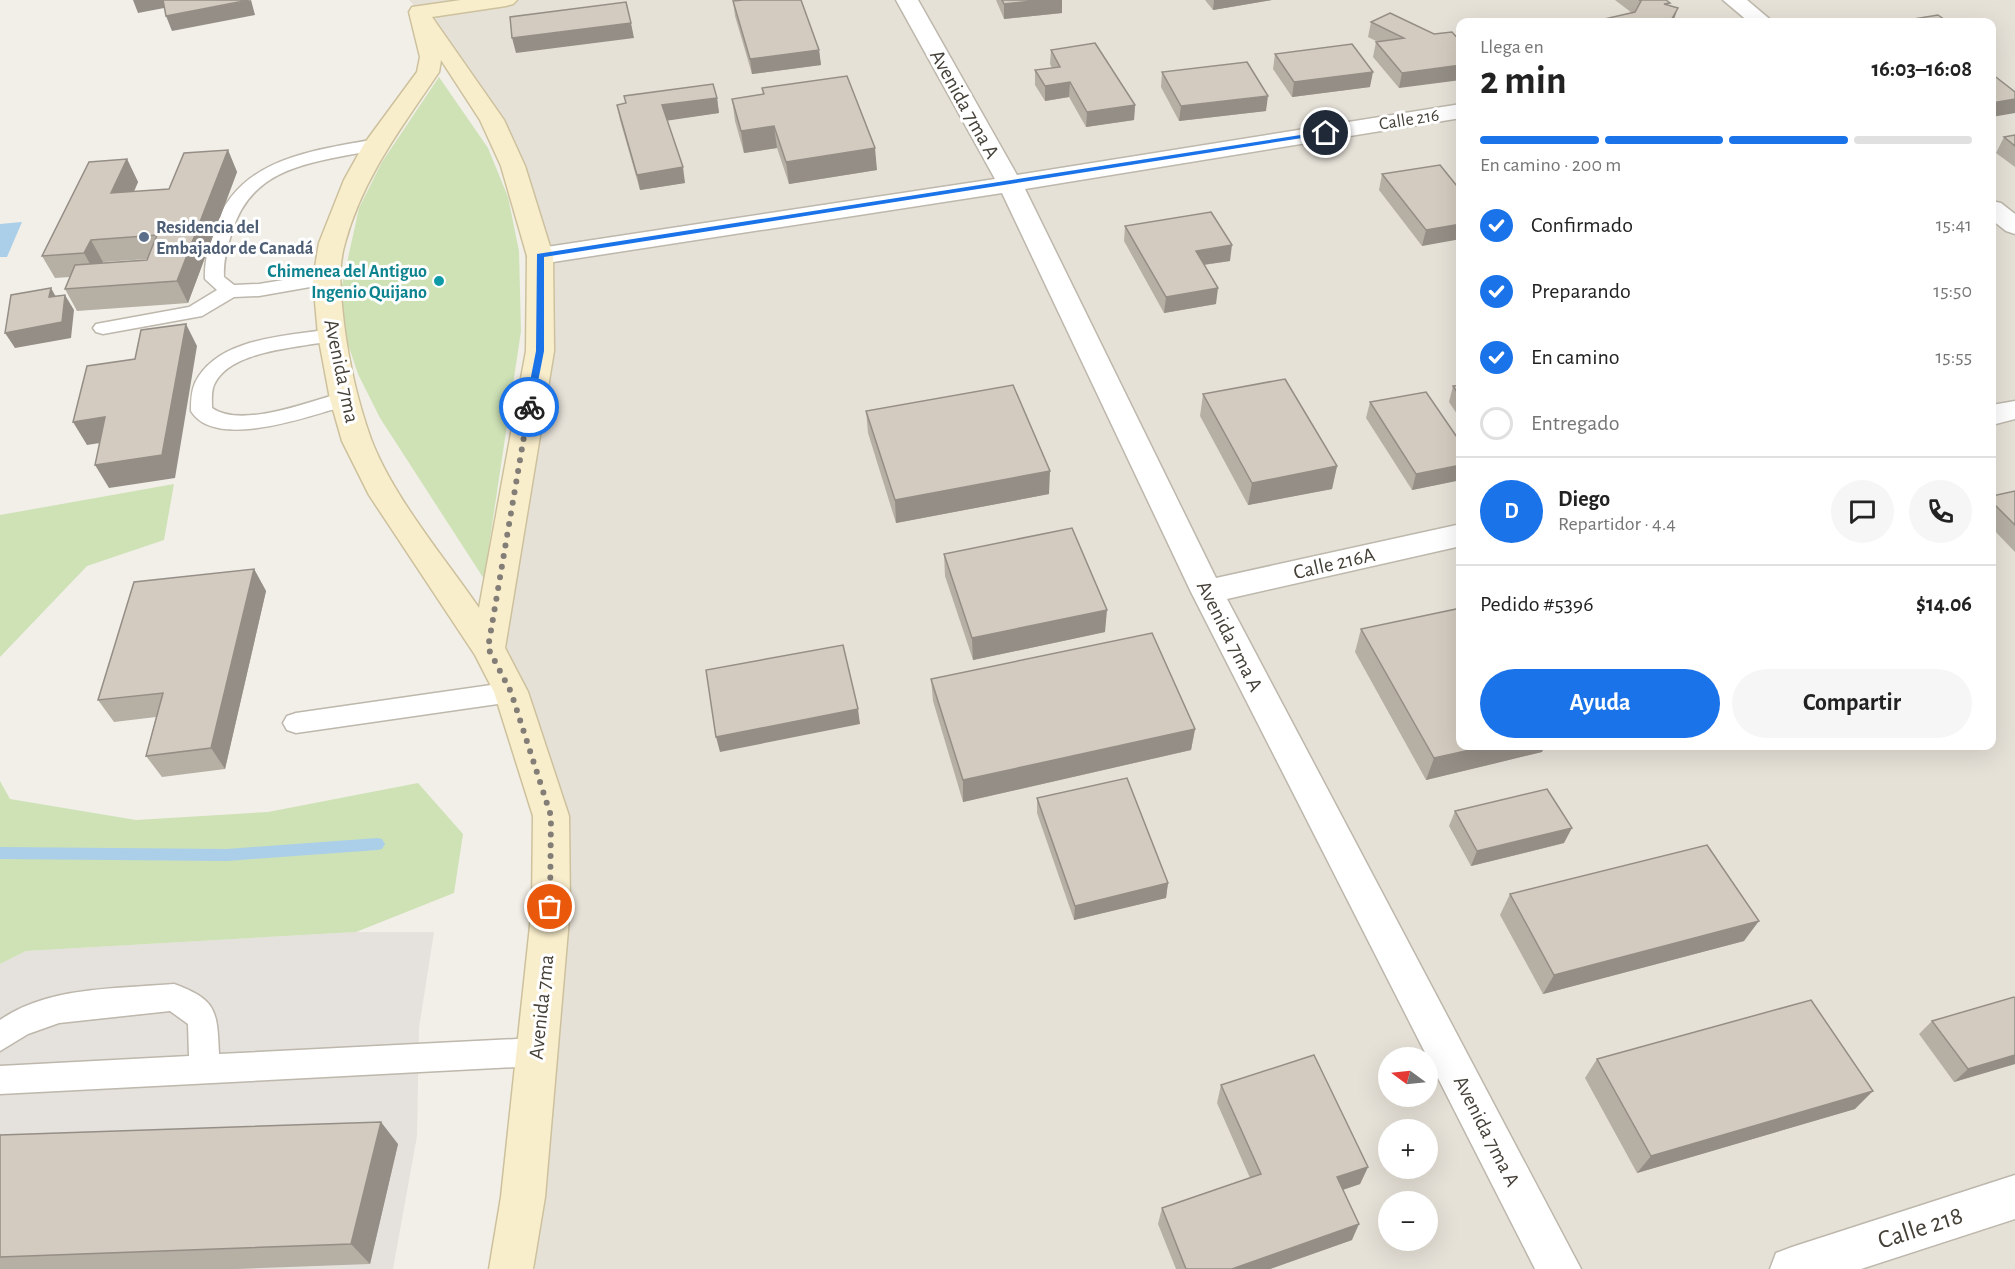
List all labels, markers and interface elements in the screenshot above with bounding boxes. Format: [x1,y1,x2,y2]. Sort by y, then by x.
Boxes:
text: Llega en [1480,37,1544,57]
street label: Avenida 7ma A [926,46,1003,162]
text: 16:03–16:08 [1871,58,1972,80]
text: 2 min [1480,62,1567,101]
street label: Calle 216 [1378,106,1441,134]
pin [1300,107,1351,158]
icon: home [1309,116,1342,149]
text: En camino · 200 m [1480,155,1621,175]
icon: check [1480,209,1513,242]
text: Confirmado [1531,214,1633,236]
text: 15:41 [1936,215,1972,235]
place label: Residencia del Embajador de Canadá [156,219,314,258]
marker: Residencia del Embajador de Canadá [137,230,151,244]
place label: Chimenea del Antiguo Ingenio Quijano [267,263,427,302]
marker: Chimenea del Antiguo Ingenio Quijano [432,274,446,288]
icon: check [1480,275,1513,308]
text: Preparando [1531,280,1631,302]
text: 15:50 [1933,281,1972,301]
street label: Avenida 7ma [320,317,363,425]
icon: check [1480,341,1513,374]
text: En camino [1531,346,1620,368]
text: 15:55 [1935,347,1972,367]
courier [499,377,559,437]
icon: bike [513,391,546,424]
text: Entregado [1531,412,1620,434]
button: chat [1831,480,1894,543]
button: phone [1909,480,1972,543]
text: Diego [1558,488,1610,510]
text: D [1504,500,1519,522]
text: Repartidor · 4.4 [1558,514,1676,534]
street label: Calle 216A [1291,544,1377,583]
street label: Avenida 7ma A [1193,578,1266,695]
text: Pedido #5396 [1480,593,1594,615]
text: $14.06 [1916,593,1972,615]
button: Ayuda [1480,669,1720,738]
button: Compartir [1732,669,1972,738]
pin [524,881,575,932]
icon: bag [533,890,566,923]
street label: Avenida 7ma [526,953,557,1060]
north arrow [1378,1047,1438,1107]
map controls [1378,1047,1438,1251]
street label: Avenida 7ma A [1450,1073,1523,1190]
button: + [1378,1119,1438,1179]
button: − [1378,1191,1438,1251]
street label: Calle 218 [1875,1202,1966,1254]

